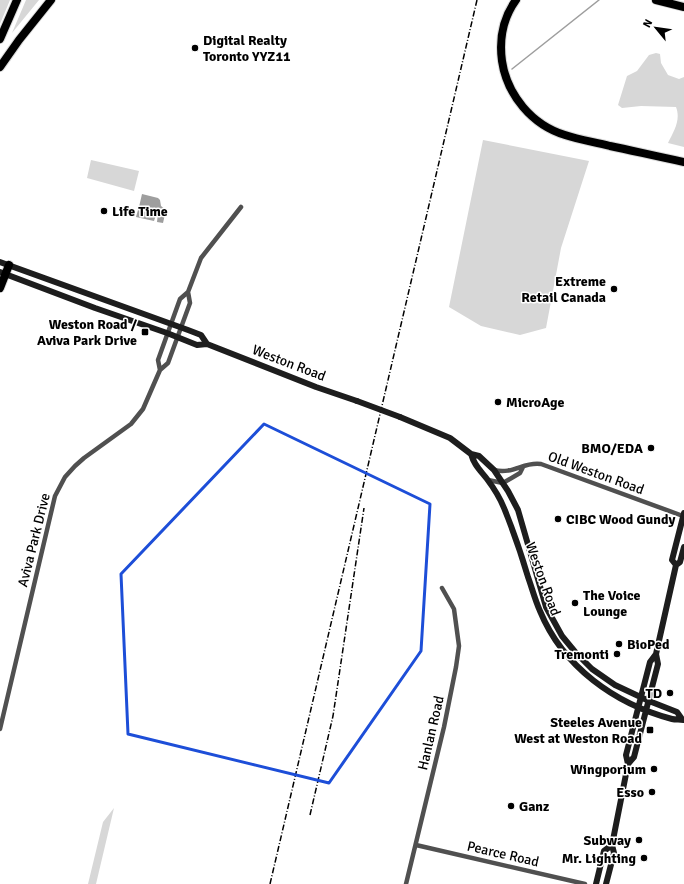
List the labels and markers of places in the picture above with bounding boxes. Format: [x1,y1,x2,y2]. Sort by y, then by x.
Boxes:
place label: Digital Realty Toronto YYZ11 [203,32,291,65]
marker: Digital Realty Toronto YYZ11 [190,43,200,53]
place label: Life Time [112,203,168,220]
marker: Life Time [99,206,109,216]
place label: Extreme Retail Canada [521,273,606,306]
marker: Extreme Retail Canada [609,284,619,294]
place label: Weston Road / Aviva Park Drive [37,316,138,349]
marker: Weston Road / Aviva Park Drive [140,327,150,337]
place label: MicroAge [506,394,564,411]
marker: MicroAge [493,397,503,407]
place label: BMO/EDA [581,440,643,457]
marker: BMO/EDA [646,443,656,453]
place label: CIBC Wood Gundy [566,511,675,528]
marker: CIBC Wood Gundy [553,514,563,524]
place label: The Voice Lounge [583,587,641,620]
marker: The Voice Lounge [570,598,580,608]
place label: BioPed [627,636,670,653]
marker: BioPed [614,639,624,649]
place label: Tremonti [554,646,609,663]
marker: Tremonti [612,649,622,659]
place label: TD [646,685,662,702]
marker: TD [665,688,675,698]
place label: Steeles Avenue West at Weston Road [514,714,642,747]
marker: Steeles Avenue West at Weston Road [645,725,655,735]
place label: Wingporium [570,761,646,778]
marker: Wingporium [649,764,659,774]
place label: Esso [616,784,644,801]
marker: Esso [647,787,657,797]
place label: Ganz [519,798,549,815]
marker: Ganz [506,801,516,811]
place label: Subway [584,832,631,849]
marker: Subway [634,835,644,845]
place label: Mr. Lighting [562,850,636,867]
marker: Mr. Lighting [639,853,649,863]

